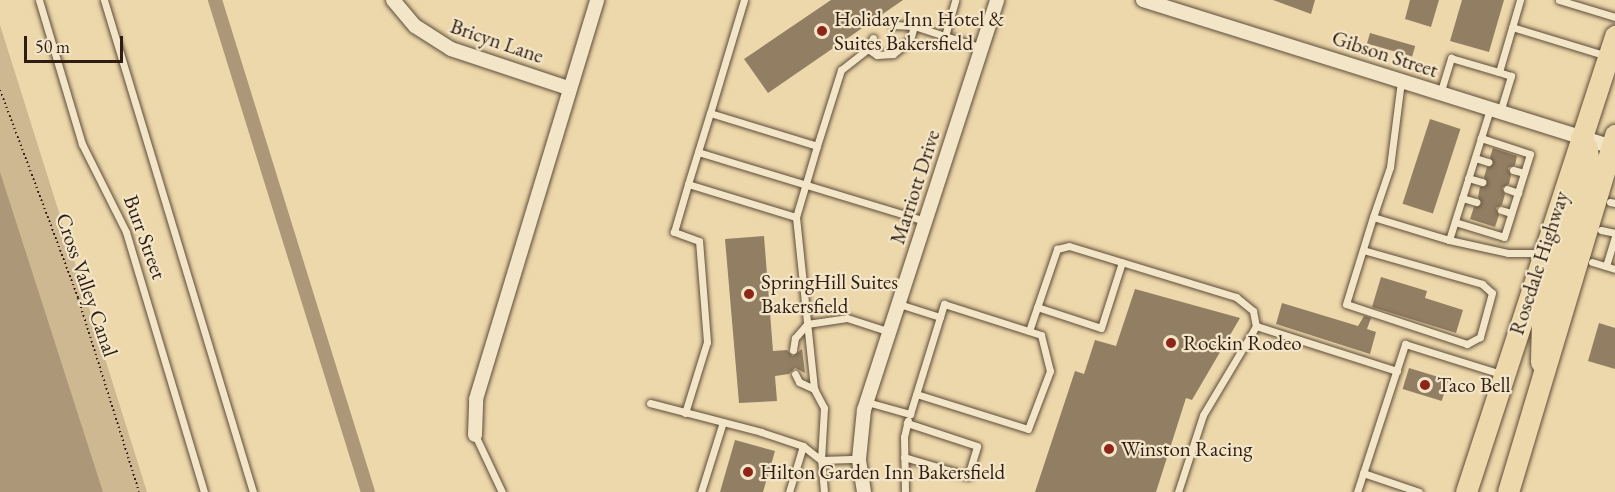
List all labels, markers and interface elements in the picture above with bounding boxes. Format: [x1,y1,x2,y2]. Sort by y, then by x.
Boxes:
place label: Holiday Inn Hotel & Suites Bakersfield [834,6,1004,56]
street label: Bricyn Lane [447,13,547,69]
scale bar [27,24,126,62]
marker: Holiday Inn Hotel & Suites Bakersfield [815,24,829,38]
street label: Gibson Street [1329,25,1441,83]
text: 50 m [35,35,70,58]
street label: Marriott Drive [885,127,945,247]
street label: Rosedale Highway [1504,188,1574,338]
street label: Burr Street [118,191,172,283]
street label: Cross Valley Canal [51,210,123,360]
place label: SpringHill Suites Bakersfield [761,269,898,319]
marker: SpringHill Suites Bakersfield [742,287,756,301]
place label: Rockin Rodeo [1183,330,1302,356]
marker: Rockin Rodeo [1164,336,1178,350]
place label: Taco Bell [1437,372,1511,398]
marker: Taco Bell [1418,378,1432,392]
place label: Winston Racing [1121,436,1252,462]
marker: Winston Racing [1102,442,1116,456]
place label: Hilton Garden Inn Bakersfield [760,459,1005,485]
marker: Hilton Garden Inn Bakersfield [741,465,755,479]

